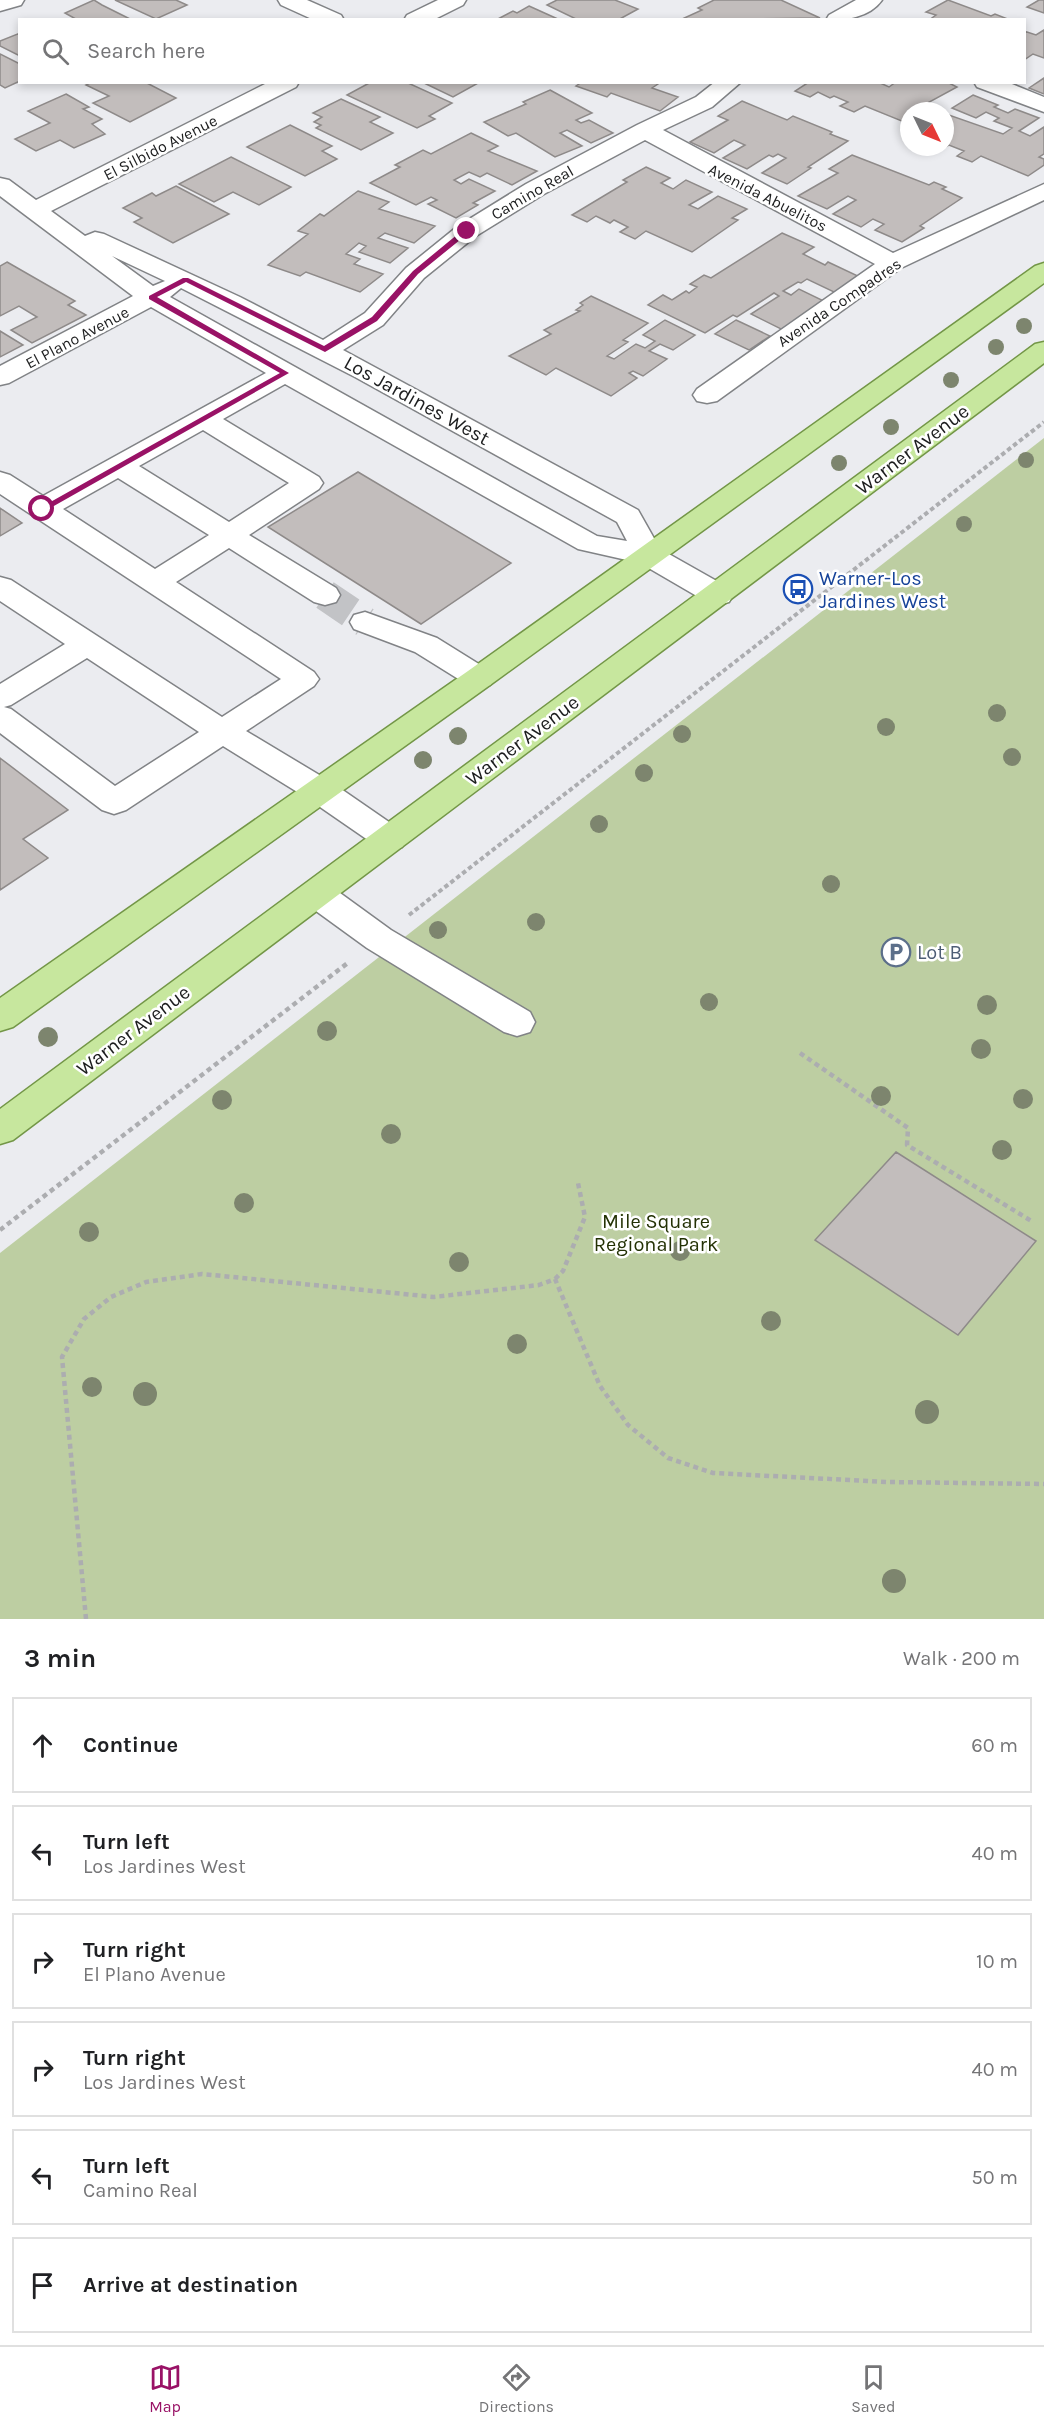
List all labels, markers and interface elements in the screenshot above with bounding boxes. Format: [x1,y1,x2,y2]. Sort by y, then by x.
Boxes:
search box [18,18,1026,84]
icon: search [39,35,72,68]
text: Search here [87,38,205,64]
north arrow [900,102,954,156]
street label: El Silbido Avenue [100,111,220,184]
street label: Avenida Abuelitos [705,159,830,236]
street label: Camino Real [488,161,577,224]
route end [453,217,479,243]
street label: Avenida Compadres [774,254,905,351]
street label: El Plano Avenue [22,302,132,373]
street label: Los Jardines West [340,351,494,450]
street label: Warner Avenue [851,399,973,499]
route start [28,495,54,521]
place label: Warner-Los Jardines West [819,567,947,613]
bus stop icon: Warner-Los Jardines West [782,573,814,605]
street label: Warner Avenue [461,690,583,790]
parking icon: Lot B [880,936,912,968]
place label: Lot B [917,941,962,964]
street label: Warner Avenue [72,980,194,1080]
park label: Mile Square Regional Park [594,1210,718,1256]
text: 3 min [24,1643,96,1674]
text: Walk · 200 m [903,1647,1020,1670]
icon: ahead [26,1729,59,1762]
text: Continue [83,1732,178,1758]
text: 60 m [971,1734,1018,1757]
text: Turn left [83,1829,170,1855]
icon: left [26,1837,59,1870]
text: 40 m [972,1842,1018,1865]
text: Los Jardines West [83,1855,246,1878]
text: Turn right [83,1937,186,1963]
icon: right [26,1945,59,1978]
text: 10 m [976,1950,1018,1973]
text: El Plano Avenue [83,1963,226,1986]
text: Turn right [83,2045,186,2071]
icon: right [26,2053,59,2086]
text: 40 m [972,2058,1018,2081]
text: Los Jardines West [83,2071,246,2094]
text: Turn left [83,2153,170,2179]
icon: left [26,2161,59,2194]
text: 50 m [971,2166,1018,2189]
text: Camino Real [83,2179,198,2202]
icon: arrive [26,2269,59,2302]
text: Arrive at destination [83,2272,298,2298]
tab: Map [149,2361,182,2416]
tab: Directions [479,2361,554,2416]
tab: Saved [851,2361,895,2416]

